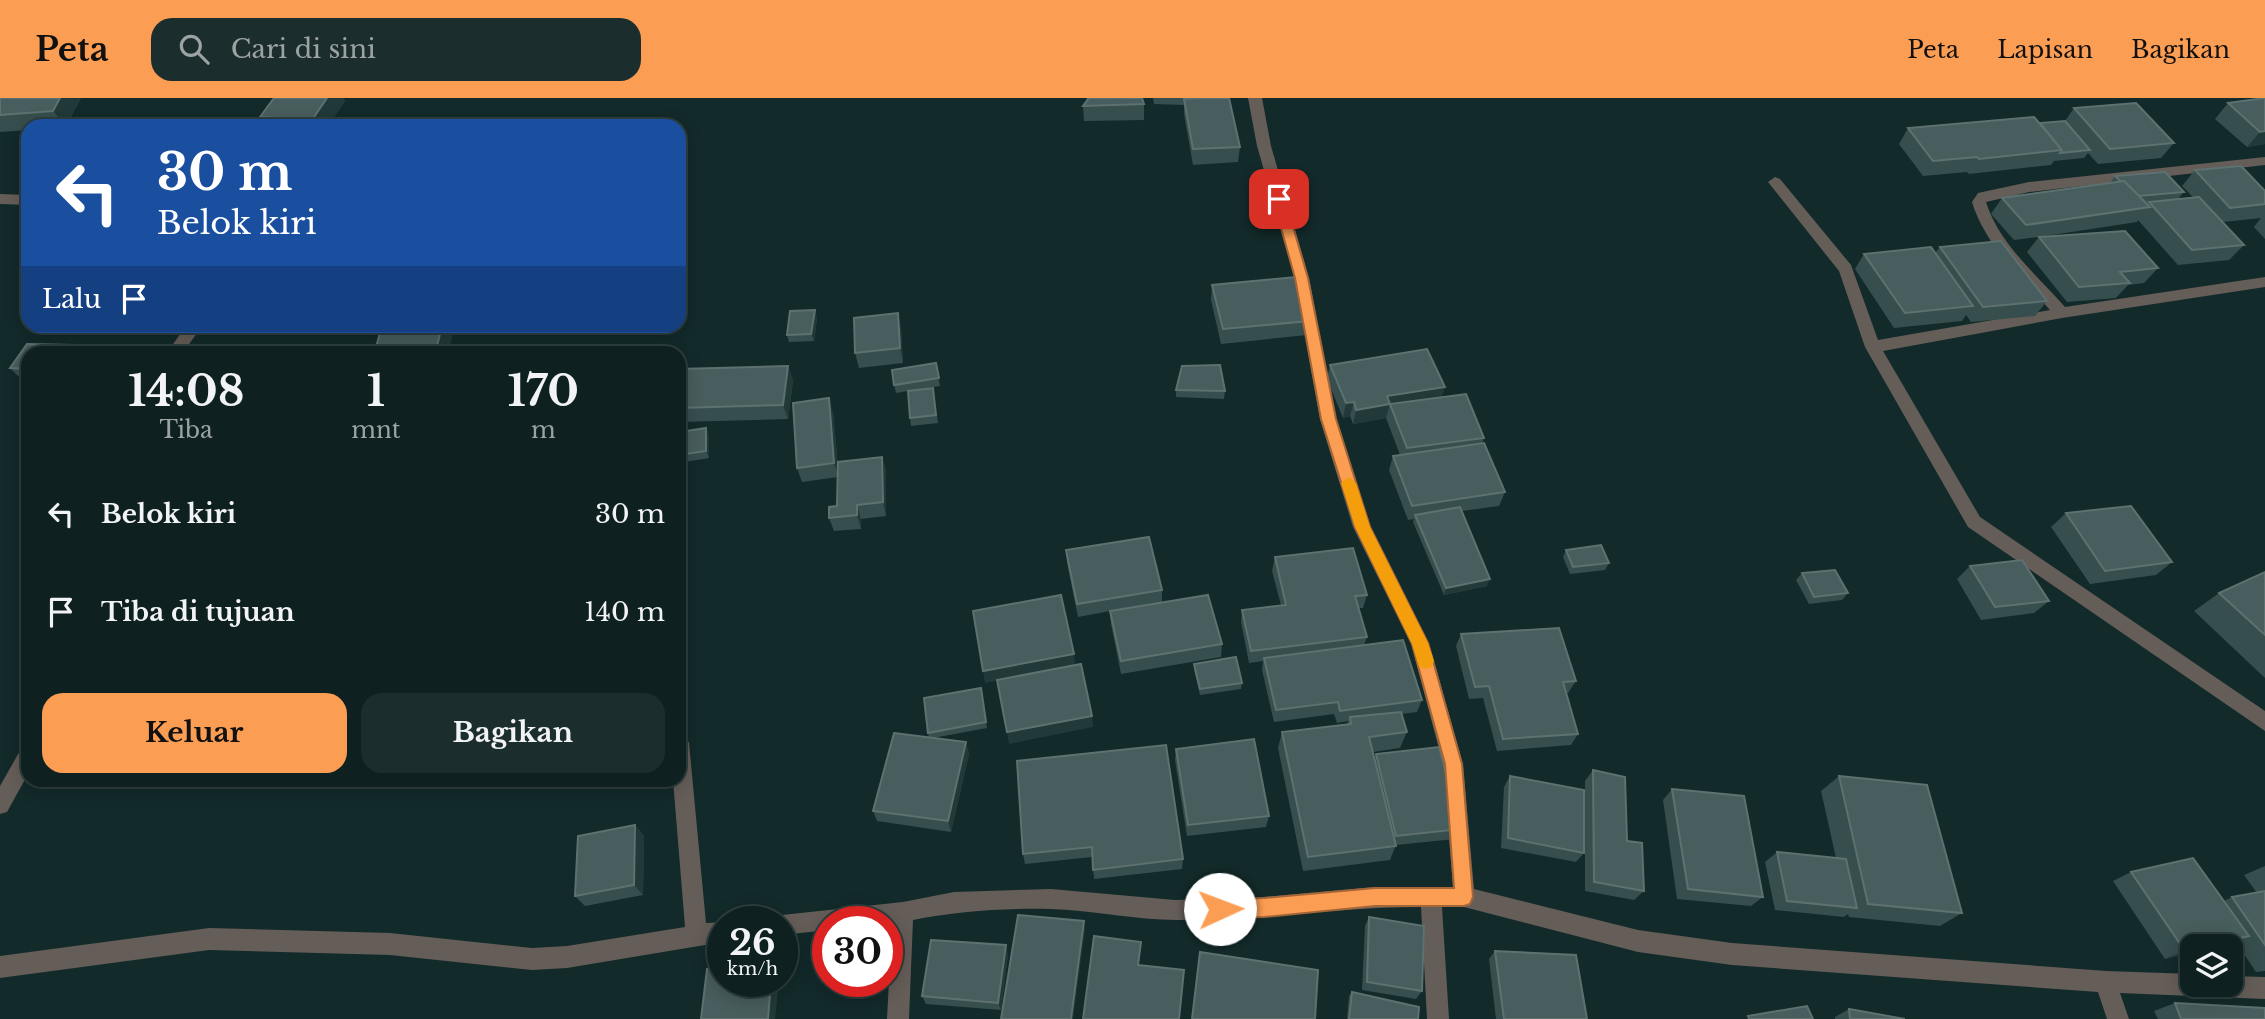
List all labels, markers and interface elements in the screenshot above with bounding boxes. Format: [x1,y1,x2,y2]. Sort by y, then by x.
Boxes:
search box [151,18,641,81]
text: Peta [35,29,109,70]
icon: search [175,30,213,68]
text: Cari di sini [231,33,376,65]
text: Peta [1907,35,1959,64]
text: Lapisan [1997,35,2093,64]
text: Bagikan [2131,35,2230,64]
text: 30 m [157,142,292,203]
icon: left [42,147,133,238]
pin [1249,169,1309,229]
icon: arrive [1260,180,1298,218]
text: Belok kiri [157,203,316,243]
icon: arrive [115,280,153,318]
text: Lalu [42,283,101,315]
text: 14:08 [128,365,244,417]
text: 1 [367,365,385,417]
text: 170 [507,365,579,417]
text: Tiba [159,416,213,444]
text: mnt [351,416,401,444]
text: m [531,416,556,444]
icon: left [42,495,80,533]
text: Belok kiri [101,498,236,530]
text: 30 m [595,498,665,530]
icon: arrive [42,593,80,631]
text: Tiba di tujuan [101,596,295,628]
text: 140 m [584,596,665,628]
button: Keluar [42,693,347,773]
button: Bagikan [361,693,665,773]
position arrow [1183,872,1257,946]
speed limit sign: 30 [812,906,903,997]
text: 26 [729,921,776,964]
map controls [2180,934,2243,997]
button: layers [2180,934,2243,997]
text: km/h [727,958,778,980]

